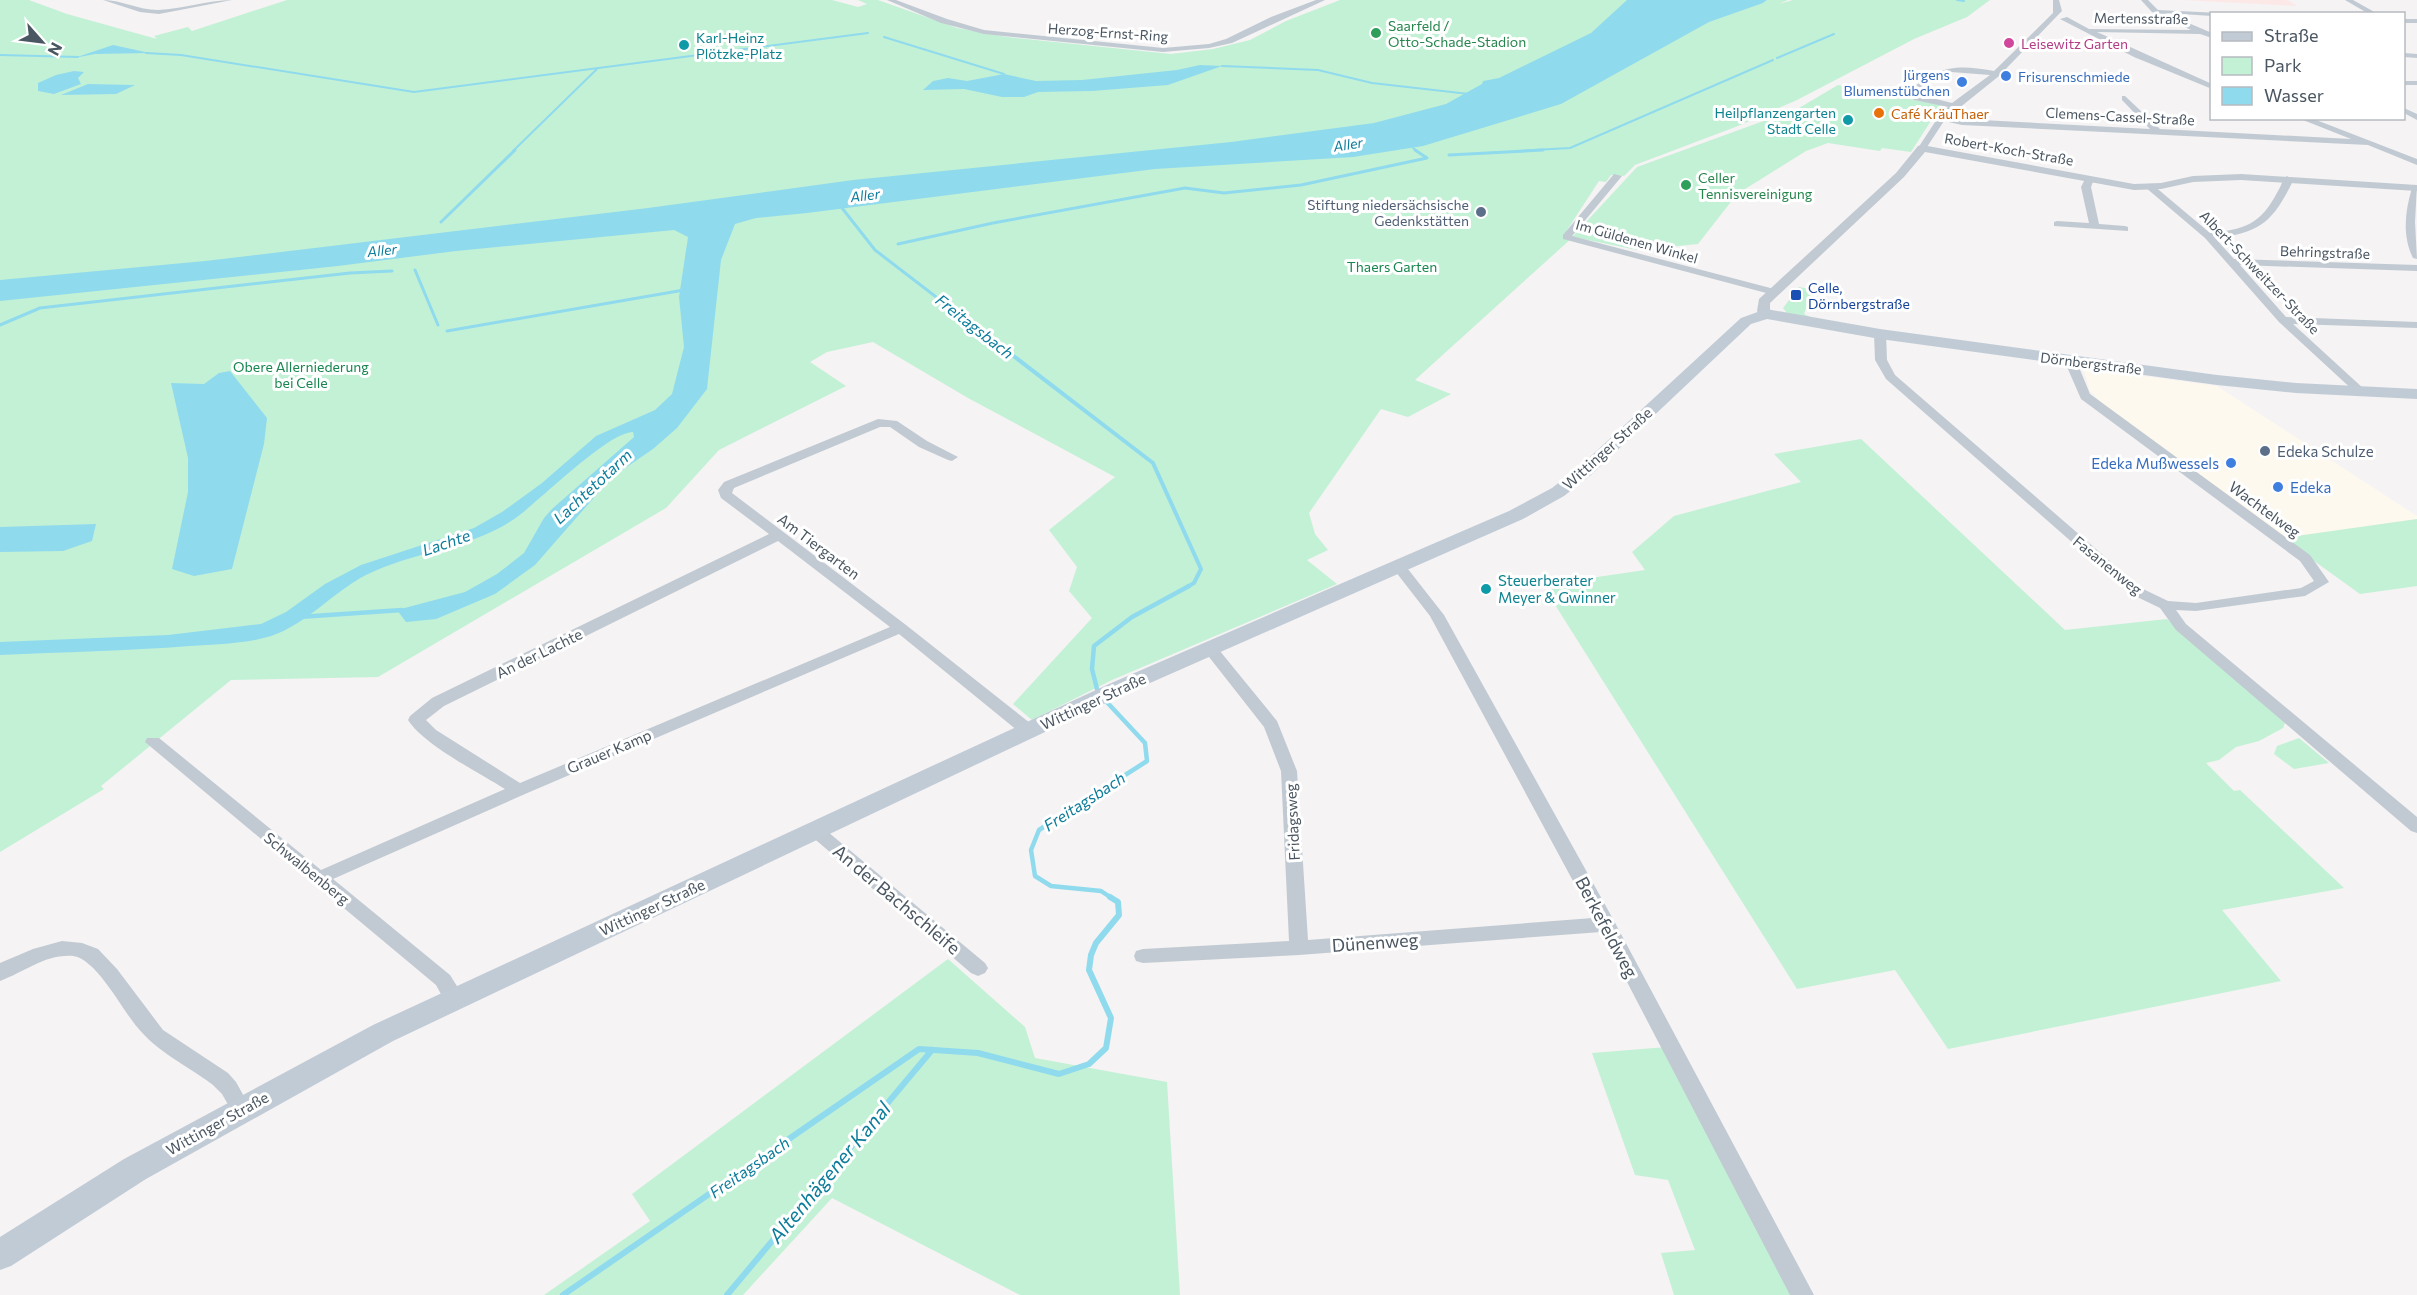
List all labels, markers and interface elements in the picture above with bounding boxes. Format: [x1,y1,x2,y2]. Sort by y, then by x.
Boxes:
street label: Mertensstraße [2094,9,2188,27]
north arrow [12,12,72,72]
legend [2210,12,2405,120]
place label: Saarfeld / Otto-Schade-Stadion [1388,17,1526,50]
street label: Herzog-Ernst-Ring [1047,19,1169,45]
text: Straße [2264,24,2319,46]
marker: Saarfeld / Otto-Schade-Stadion [1369,26,1383,40]
place label: Karl-Heinz Plötzke-Platz [696,29,782,62]
place label: Leisewitz Garten [2021,35,2128,52]
marker: Leisewitz Garten [2002,36,2016,50]
marker: Karl-Heinz Plötzke-Platz [677,38,691,52]
text: N [44,40,67,59]
text: Park [2264,54,2302,76]
place label: Jürgens Blumenstübchen [1843,66,1950,99]
place label: Frisurenschmiede [2018,68,2130,85]
marker: Frisurenschmiede [1999,69,2013,83]
marker: Jürgens Blumenstübchen [1955,75,1969,89]
text: Wasser [2264,84,2324,106]
place label: Heilpflanzengarten Stadt Celle [1715,104,1836,137]
street label: Clemens-Cassel-Straße [2045,104,2195,128]
place label: Café KräuThaer [1891,105,1990,122]
marker: Café KräuThaer [1872,106,1886,120]
marker: Heilpflanzengarten Stadt Celle [1841,113,1855,127]
street label: Robert-Koch-Straße [1943,129,2075,169]
water label: Aller [1331,133,1364,155]
place label: Celler Tennisvereinigung [1698,169,1813,202]
marker: Celler Tennisvereinigung [1679,178,1693,192]
water label: Aller [848,185,881,205]
place label: Stiftung niedersächsische Gedenkstätten [1307,196,1469,229]
marker: Stiftung niedersächsische Gedenkstätten [1474,205,1488,219]
street label: Albert-Schweitzer-Straße [2197,207,2323,337]
street label: Im Güldenen Winkel [1574,215,1700,267]
water label: Aller [365,240,398,260]
street label: Behringstraße [2280,242,2370,262]
park label: Thaers Garten [1347,258,1437,275]
place label: Celle, Dörnbergstraße [1808,279,1910,312]
marker: Celle, Dörnbergstraße [1789,288,1803,302]
water label: Freitagsbach [932,290,1018,362]
street label: Dörnbergstraße [2039,348,2143,378]
park label: Obere Allerniederung bei Celle [233,358,369,391]
street label: Wittinger Straße [1559,403,1655,493]
place label: Edeka Schulze [2277,442,2374,460]
marker: Edeka Schulze [2258,444,2272,458]
water label: Lachtetotarm [549,445,635,527]
place label: Edeka Mußwessels [2091,454,2219,472]
marker: Edeka Mußwessels [2224,456,2238,470]
street label: Wachtelweg [2226,477,2304,541]
place label: Edeka [2290,478,2331,496]
marker: Edeka [2271,480,2285,494]
street label: Am Tiergarten [774,509,864,583]
water label: Lachte [420,525,473,559]
street label: Fasanenweg [2070,532,2146,598]
place label: Steuerberater Meyer & Gwinner [1498,571,1616,606]
marker: Steuerberater Meyer & Gwinner [1479,582,1493,596]
street label: An der Lachte [493,624,585,682]
street label: Wittinger Straße [1037,669,1149,733]
street label: Grauer Kamp [564,725,654,777]
water label: Freitagsbach [1040,768,1128,834]
street label: Fridagsweg [1281,783,1303,861]
street label: Schwalbenberg [261,828,353,908]
street label: An der Bachschleife [829,839,965,959]
street label: Berkefeldweg [1571,873,1643,982]
street label: Wittinger Straße [596,875,708,939]
street label: Dünenweg [1331,928,1419,956]
street label: Wittinger Straße [163,1087,271,1159]
water label: Altenhägener Kanal [762,1096,896,1248]
water label: Freitagsbach [705,1132,793,1202]

